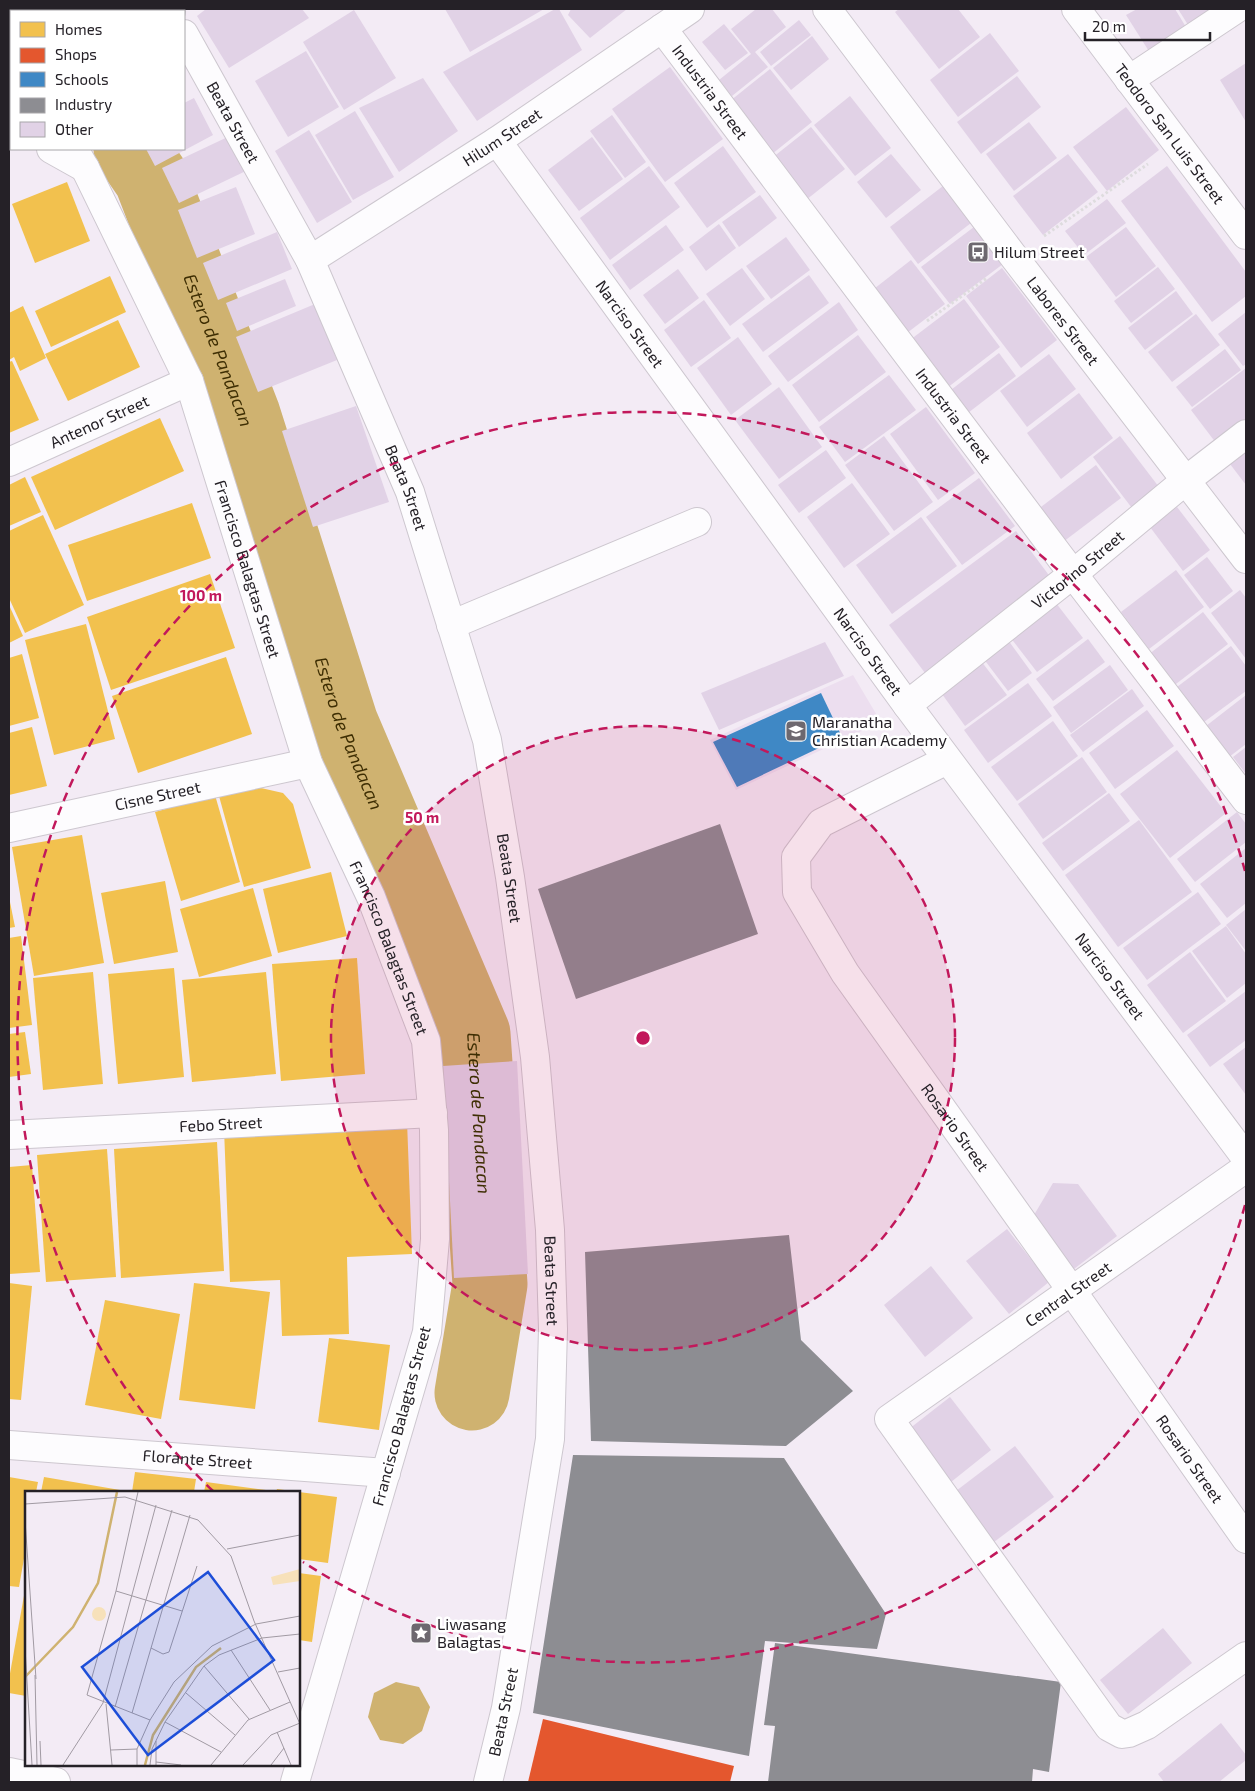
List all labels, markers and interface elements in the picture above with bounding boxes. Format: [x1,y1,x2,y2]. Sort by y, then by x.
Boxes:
legend [10,10,185,150]
scale bar [1085,10,1210,42]
text: 20 m [1092,17,1126,35]
text: Homes [55,20,102,38]
street label: Industria Street [669,41,752,143]
text: Shops [55,45,97,63]
street label: Teodoro San Luis Street [1111,59,1229,207]
text: Schools [55,70,109,88]
street label: Beata Street [203,78,264,166]
text: Industry [55,95,112,113]
street label: Hilum Street [459,104,545,170]
text: Other [55,120,94,138]
bus stop icon: Hilum Street [966,240,990,264]
place label: Hilum Street [994,242,1085,261]
water label: Estero de Pandacan [179,270,258,429]
street label: Labores Street [1023,273,1103,368]
street label: Narciso Street [592,276,668,371]
street label: Industria Street [912,364,996,466]
street label: Antenor Street [47,390,152,451]
street label: Beata Street [382,442,431,533]
street label: Francisco Balagtas Street [211,478,285,660]
street label: Victorino Street [1027,526,1127,612]
text: 100 m [180,586,222,604]
street label: Narciso Street [830,604,907,699]
water label: Estero de Pandacan [310,654,388,813]
place label: Maranatha Christian Academy [812,712,948,749]
school or university icon: Maranatha Christian Academy [784,719,808,743]
street label: Cisne Street [113,777,202,814]
text: 50 m [405,808,439,826]
street label: Beata Street [494,832,526,924]
street label: Francisco Balagtas Street [346,858,433,1037]
street label: Narciso Street [1072,929,1149,1023]
centre of rings [634,1029,652,1047]
water label: Estero de Pandacan [463,1032,496,1195]
street label: Rosario Street [918,1080,993,1175]
street label: Febo Street [179,1112,263,1135]
street label: Beata Street [541,1235,563,1326]
street label: Central Street [1021,1257,1114,1330]
street label: Francisco Balagtas Street [367,1324,434,1508]
street label: Rosario Street [1153,1411,1228,1506]
street label: Florante Street [142,1445,253,1472]
inset map [25,1491,300,1766]
place label: Liwasang Balagtas [437,1614,506,1651]
place icon: Liwasang Balagtas [409,1621,433,1645]
street label: Beata Street [484,1666,521,1758]

